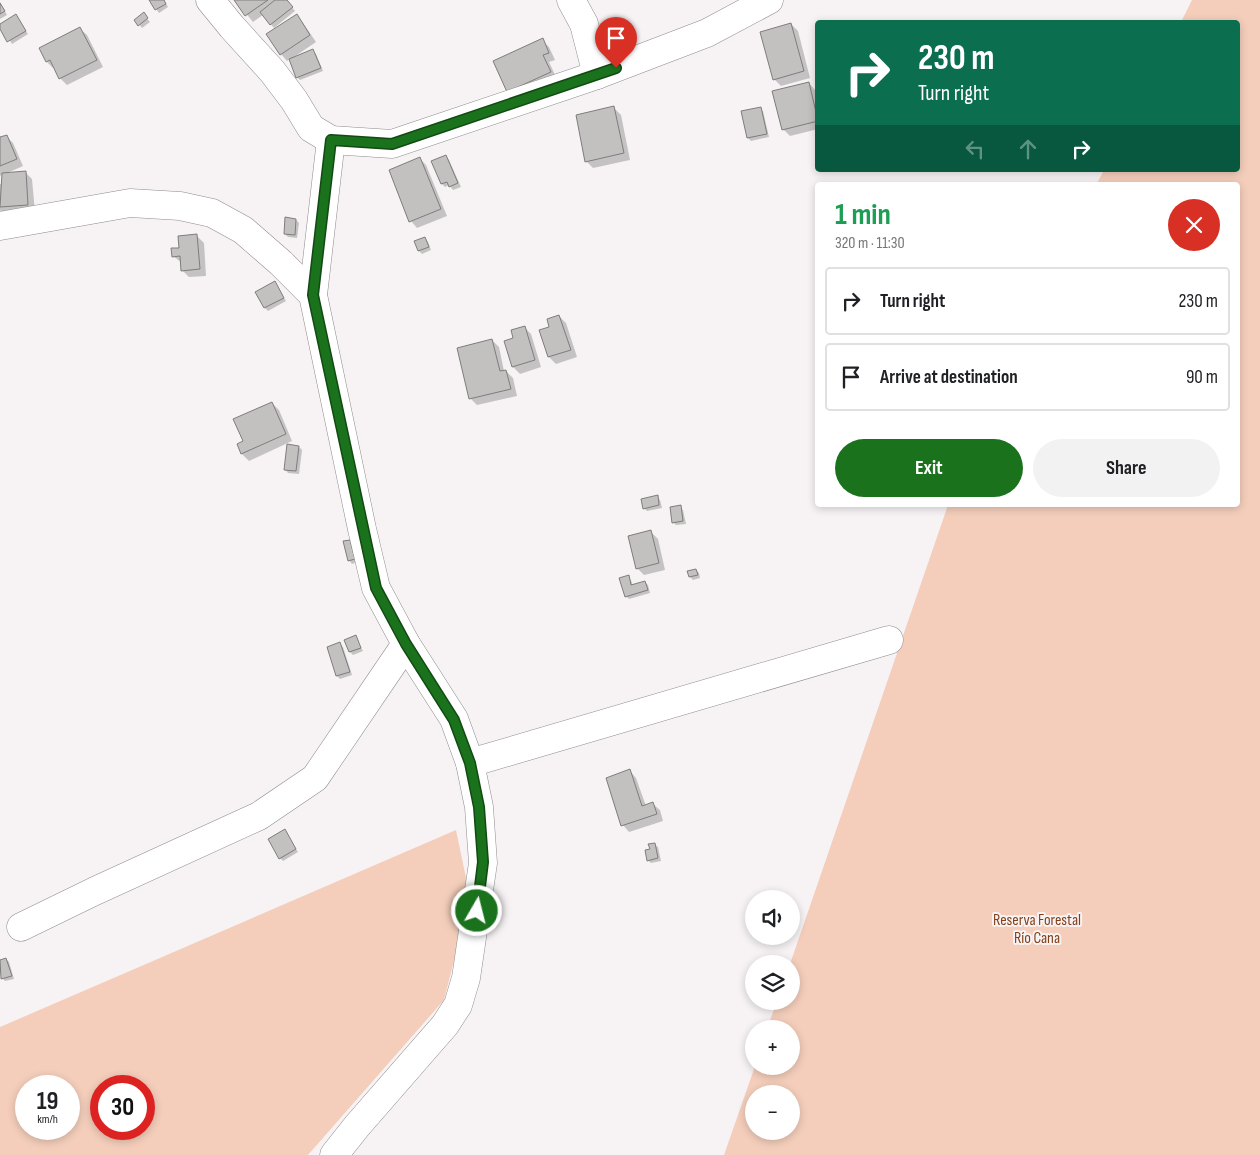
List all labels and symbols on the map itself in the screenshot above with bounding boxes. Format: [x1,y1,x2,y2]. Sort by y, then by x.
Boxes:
pin [595,17,637,68]
position arrow [450,884,502,936]
park label: Reserva Forestal Río Cana [993,911,1081,948]
speed limit sign: 30 [90,1075,155,1140]

